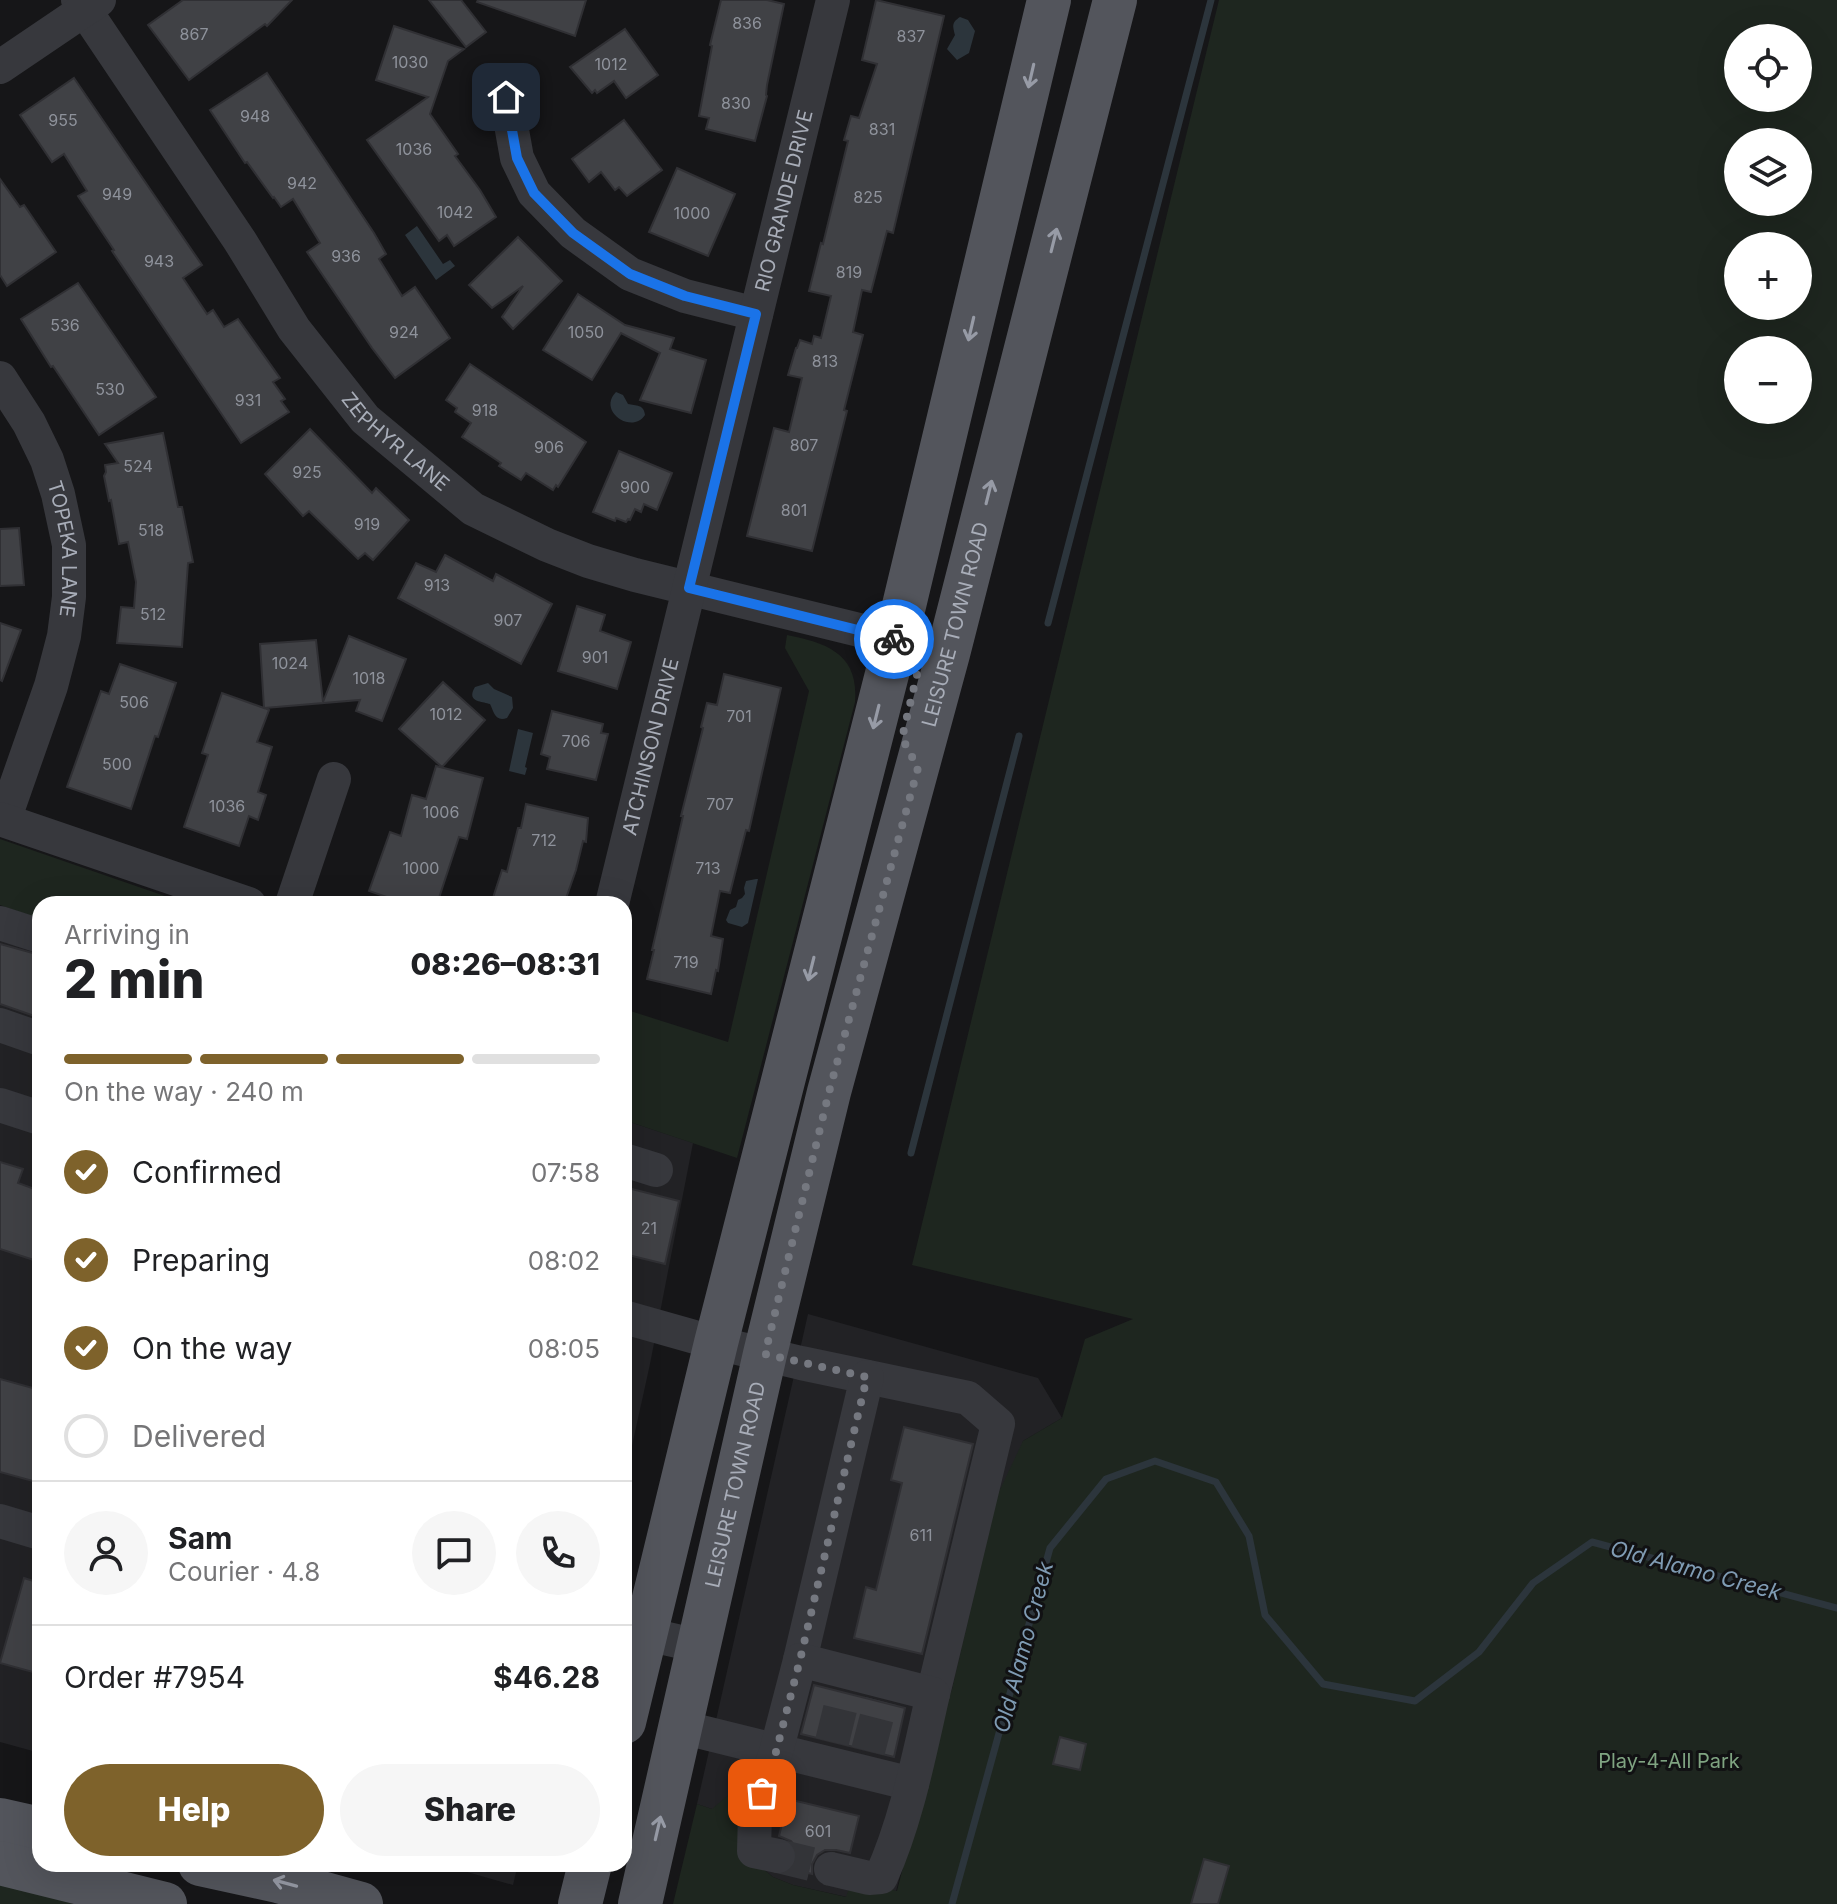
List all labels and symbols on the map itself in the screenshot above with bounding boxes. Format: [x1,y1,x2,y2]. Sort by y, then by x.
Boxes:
house number: 836 [732,13,762,33]
house number: 867 [180,24,208,44]
house number: 837 [897,26,925,46]
house number: 1030 [392,52,428,72]
house number: 1012 [595,54,627,74]
one-way arrow [1022,62,1037,88]
pin [472,63,540,131]
house number: 830 [721,93,751,113]
house number: 948 [240,106,270,126]
street label: RIO GRANDE DRIVE [750,107,818,294]
house number: 955 [48,110,78,130]
house number: 831 [869,119,895,139]
house number: 1036 [396,139,432,159]
house number: 942 [287,173,317,193]
house number: 949 [102,184,132,204]
house number: 825 [853,187,883,207]
house number: 1042 [437,202,473,222]
house number: 1000 [674,203,710,223]
one-way arrow [1047,228,1062,254]
house number: 936 [331,246,361,266]
house number: 943 [144,251,174,271]
house number: 819 [836,262,862,282]
house number: 536 [50,315,80,335]
one-way arrow [962,315,977,341]
house number: 924 [389,322,419,342]
house number: 1050 [568,322,604,342]
house number: 813 [812,351,838,371]
house number: 530 [95,379,125,399]
street label: ZEPHYR LANE [337,388,454,496]
house number: 931 [235,390,261,410]
house number: 918 [472,400,498,420]
house number: 807 [790,435,818,455]
house number: 906 [534,437,564,457]
house number: 524 [123,456,153,476]
house number: 925 [292,462,322,482]
house number: 900 [620,477,650,497]
street label: TOPEKA LANE [43,478,82,619]
one-way arrow [983,480,998,506]
house number: 801 [781,500,807,520]
house number: 919 [354,514,380,534]
street label: LEISURE TOWN ROAD [917,519,993,730]
house number: 518 [138,520,164,540]
house number: 913 [424,575,450,595]
courier [854,599,934,679]
house number: 512 [140,604,166,624]
house number: 907 [494,610,522,630]
house number: 901 [582,647,608,667]
house number: 1024 [272,653,308,673]
street label: ATCHINSON DRIVE [617,656,684,838]
house number: 1018 [352,668,386,688]
house number: 506 [119,692,149,712]
house number: 1012 [430,704,462,724]
one-way arrow [867,704,882,730]
house number: 701 [726,706,752,726]
house number: 706 [562,731,590,751]
house number: 500 [102,754,132,774]
house number: 707 [706,794,734,814]
house number: 1036 [209,796,245,816]
house number: 1006 [423,802,459,822]
house number: 712 [531,830,557,850]
house number: 1000 [403,858,439,878]
house number: 713 [695,858,721,878]
house number: 719 [673,952,699,972]
one-way arrow [803,956,818,982]
house number: 21 [641,1218,657,1238]
street label: LEISURE TOWN ROAD [700,1379,770,1590]
house number: 611 [910,1525,932,1545]
water label: Old Alamo Creek [1608,1535,1785,1606]
water label: Old Alamo Creek [988,1558,1059,1735]
park label: Play-4-All Park [1598,1749,1740,1773]
pin [728,1759,796,1827]
one-way arrow [651,1816,666,1841]
house number: 601 [805,1821,831,1841]
one-way arrow [273,1875,299,1890]

